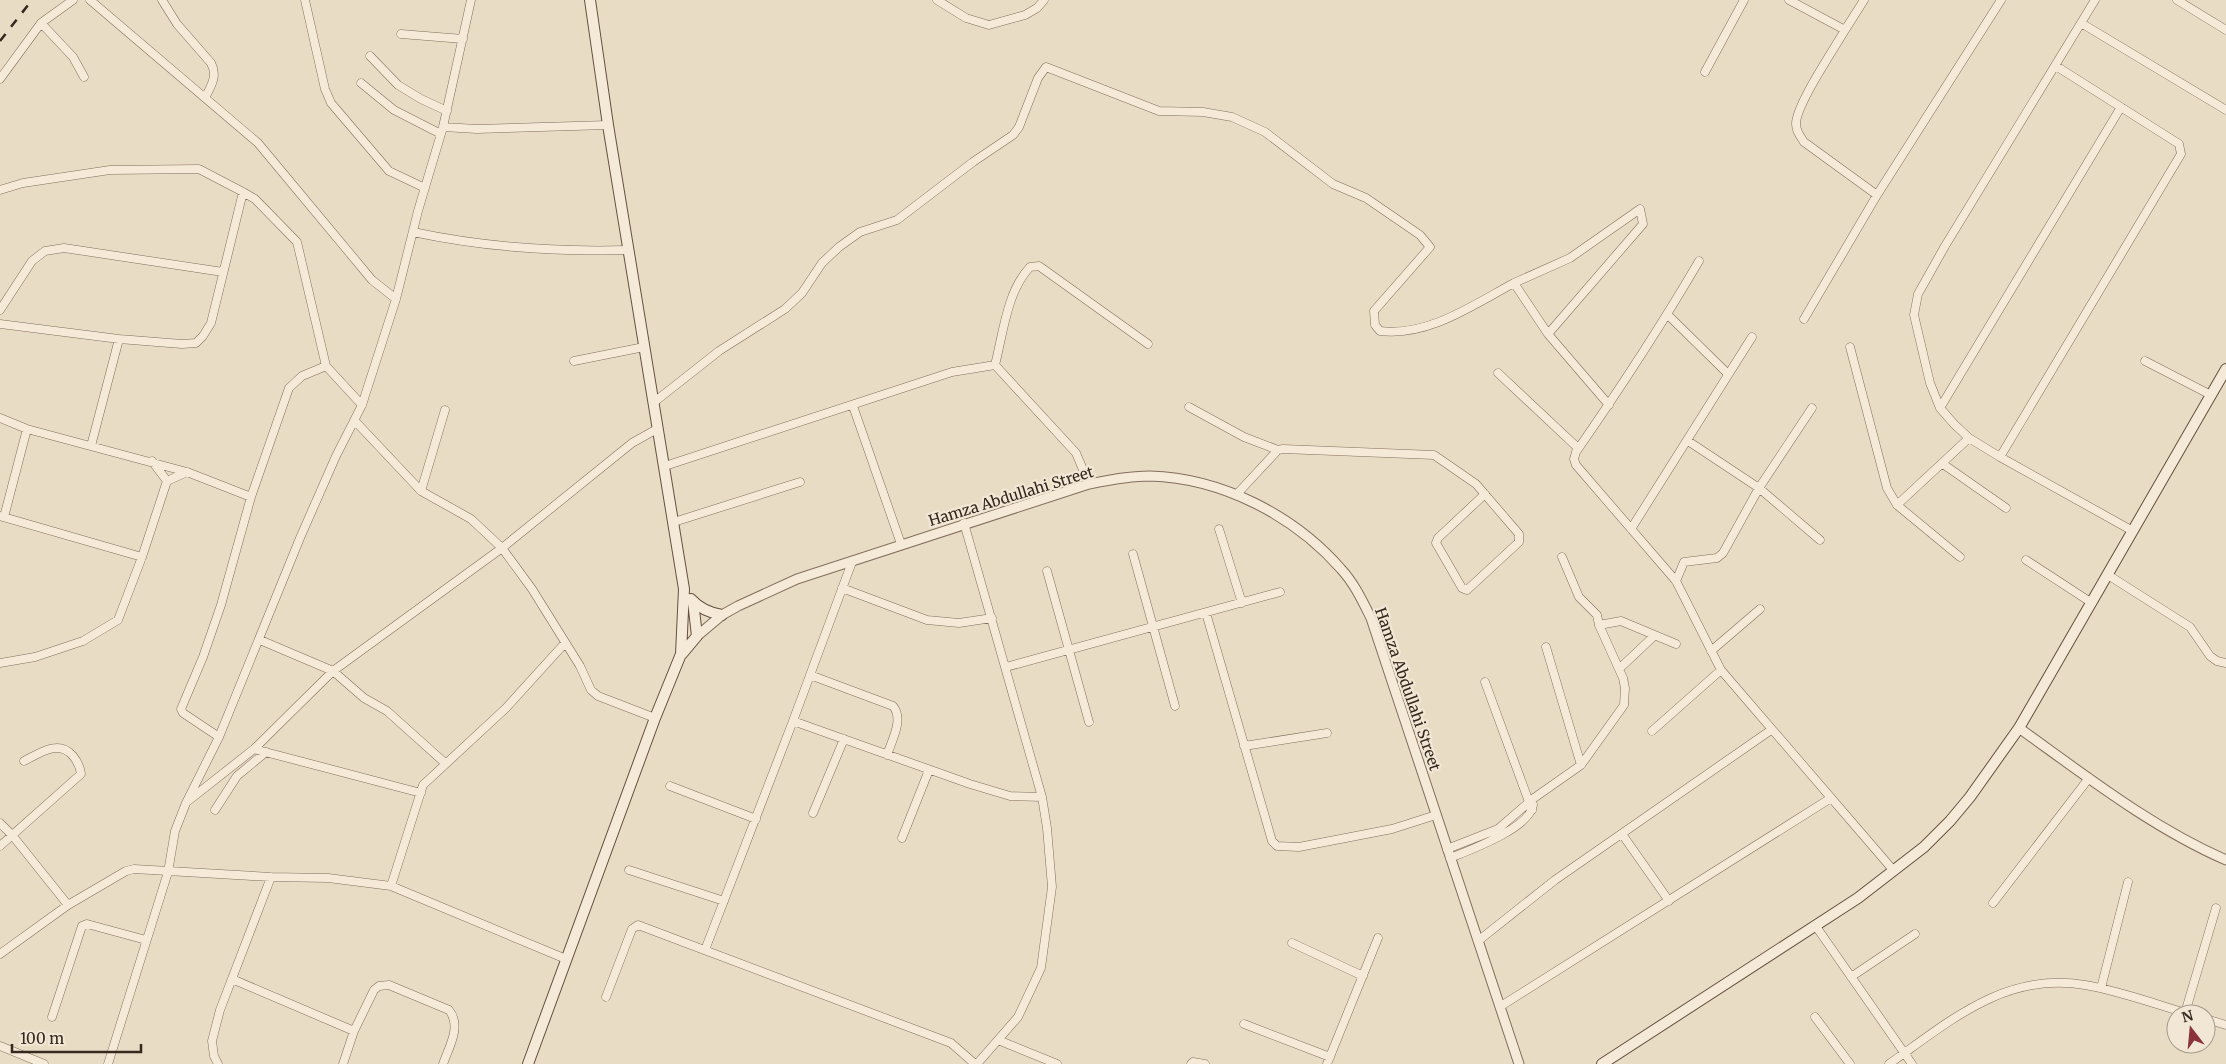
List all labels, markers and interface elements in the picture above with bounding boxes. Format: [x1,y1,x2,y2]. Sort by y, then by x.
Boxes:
street label: Hamza Abdullahi Street [926,462,1096,530]
street label: Hamza Abdullahi Street [1371,605,1445,773]
north arrow [2166,1004,2216,1054]
text: N [2180,1006,2195,1027]
scale bar [12,1022,141,1054]
text: 100 m [20,1029,64,1048]

